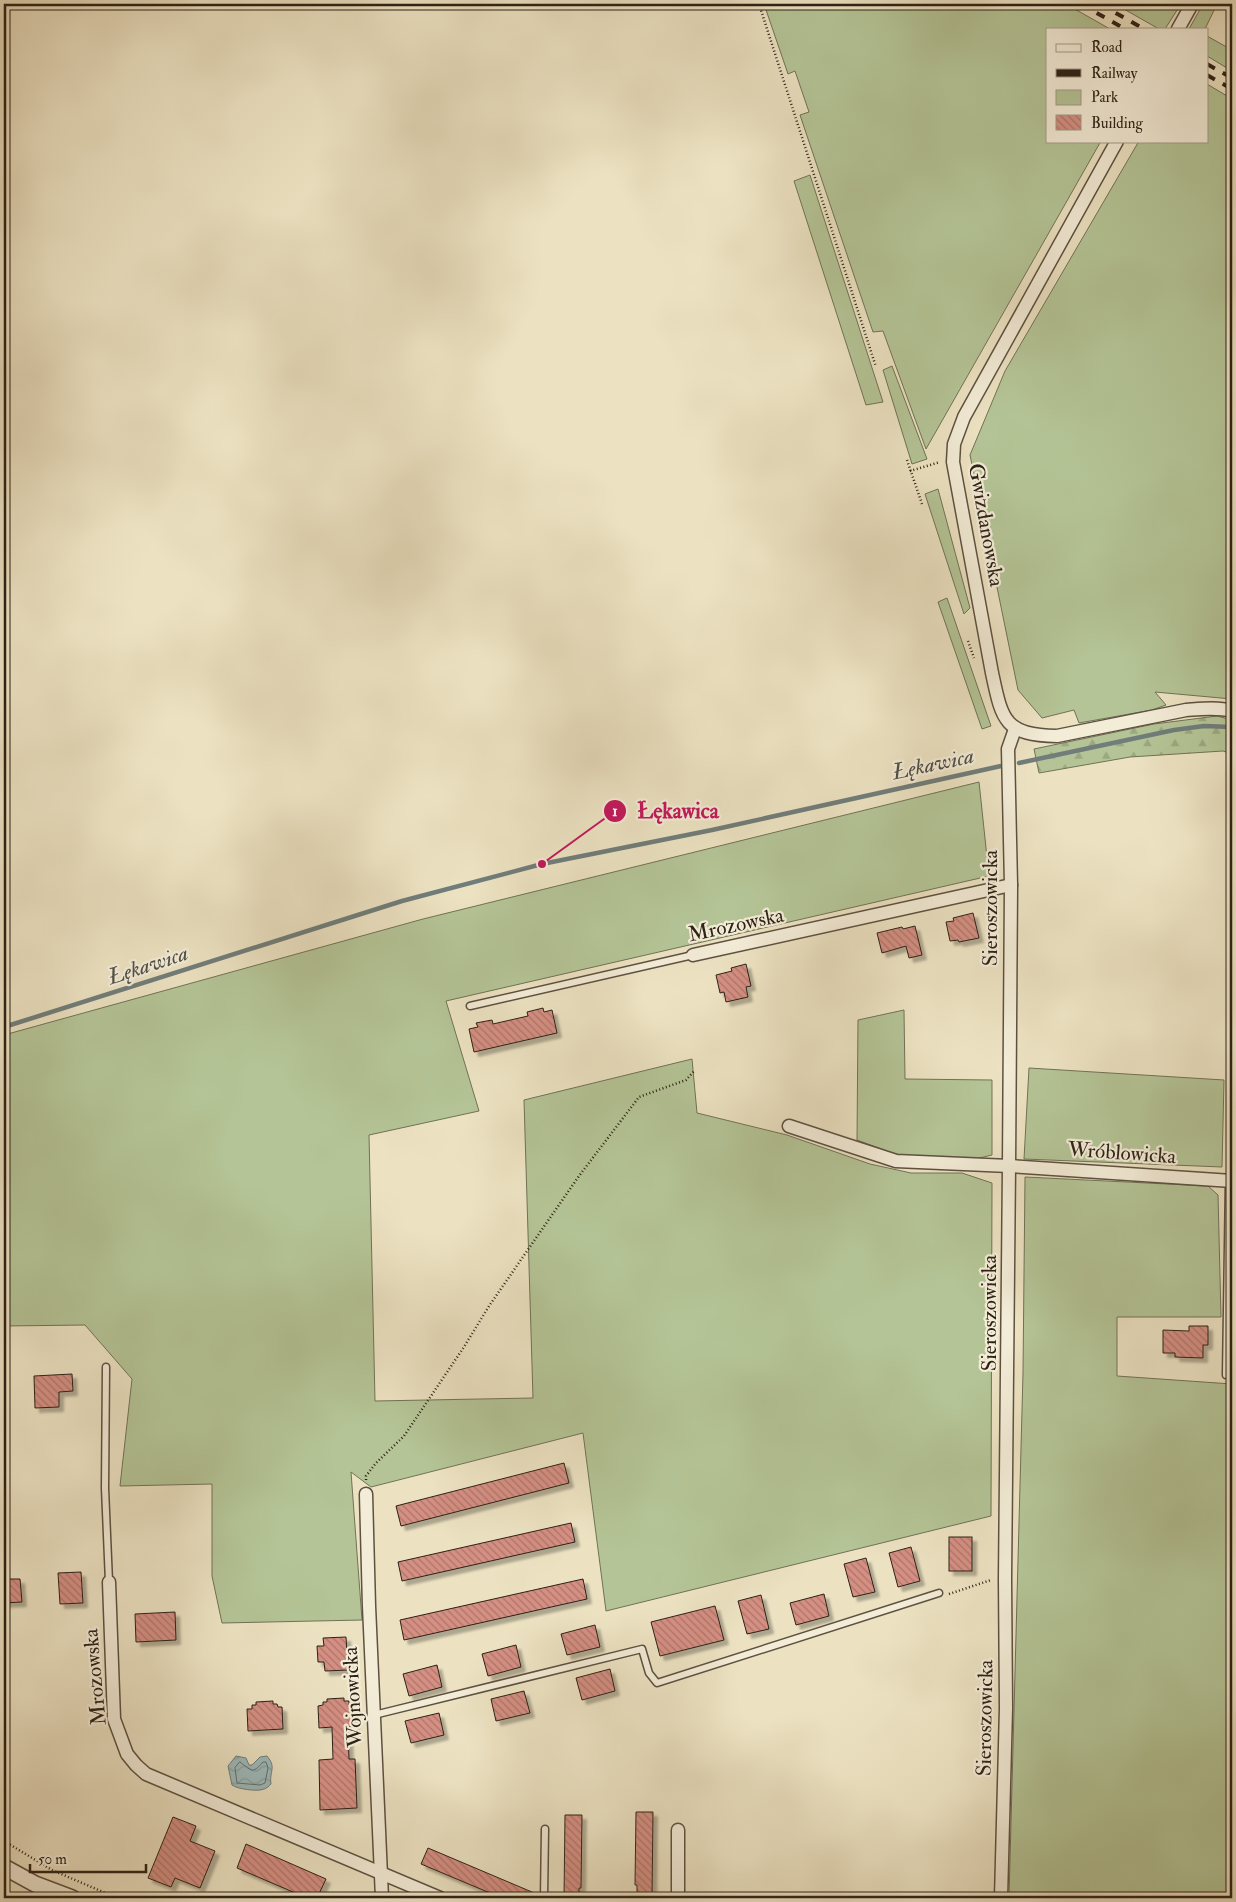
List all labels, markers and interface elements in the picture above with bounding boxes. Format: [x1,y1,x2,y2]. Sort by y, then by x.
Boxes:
legend [1046,28,1208,142]
text: Road [1091,38,1123,57]
text: Railway [1091,64,1138,83]
text: Park [1091,88,1118,107]
text: Building [1091,114,1143,133]
street label: Gwizdanowska [962,461,1010,589]
water label: Łękawica [889,742,976,787]
callout: Łękawica [602,792,729,829]
text: Łękawica [637,797,720,825]
text: 1 [612,802,618,821]
street label: Sieroszowicka [977,849,1004,966]
street label: Mrozowska [686,902,787,948]
water label: Łękawica [103,939,192,991]
street label: Wróblowicka [1066,1136,1177,1170]
street label: Sieroszowicka [976,1254,1003,1371]
street label: Mrozowska [77,1627,113,1726]
street label: Wojnowicka [337,1646,369,1749]
street label: Sieroszowicka [970,1659,1000,1776]
scale bar [30,1842,146,1874]
text: 50 m [38,1850,67,1869]

